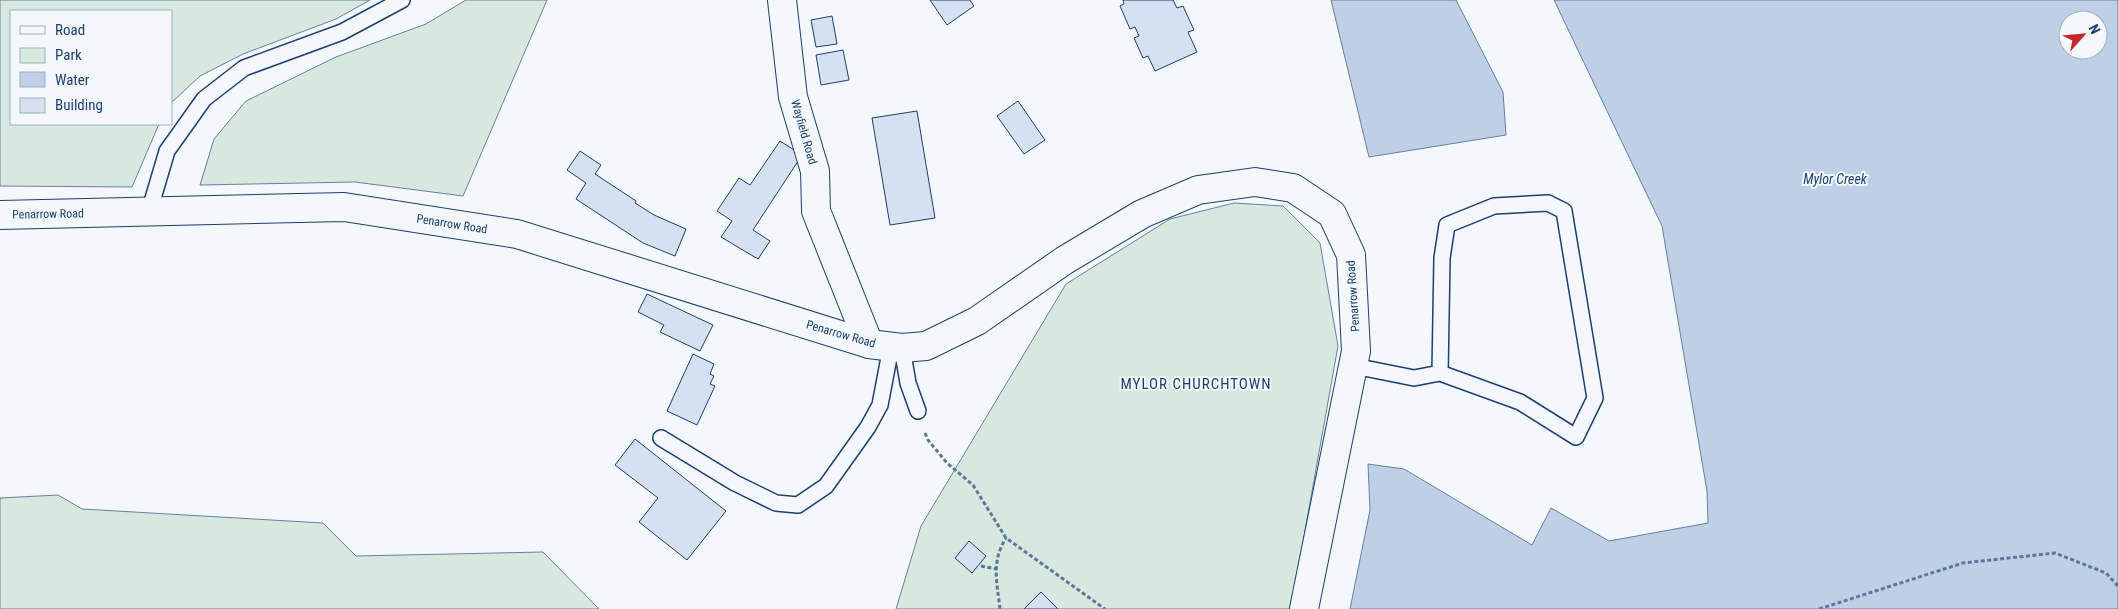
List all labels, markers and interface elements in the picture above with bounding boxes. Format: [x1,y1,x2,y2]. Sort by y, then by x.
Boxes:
legend [10,10,172,125]
north arrow [2058,10,2108,60]
text: Road [55,21,85,39]
text: N [2086,22,2104,37]
text: Park [55,46,82,64]
text: Water [55,71,90,89]
text: Building [55,96,103,114]
street label: Wayfield Road [788,98,820,166]
water label: Mylor Creek [1803,171,1868,187]
street label: Penarrow Road [12,206,84,222]
street label: Penarrow Road [416,211,489,237]
street label: Penarrow Road [1344,260,1362,332]
street label: Penarrow Road [805,317,877,351]
district label: MYLOR CHURCHTOWN [1120,375,1272,393]

